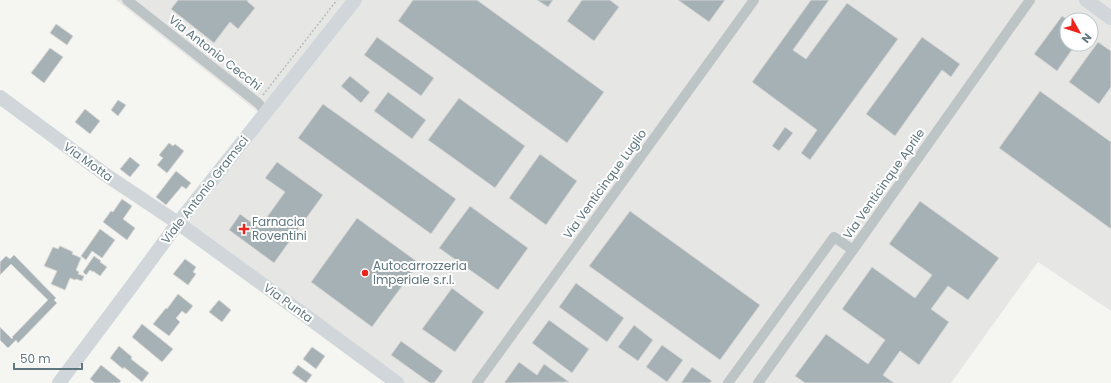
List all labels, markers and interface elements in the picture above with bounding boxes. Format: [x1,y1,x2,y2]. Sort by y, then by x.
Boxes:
street label: Via Antonio Cecchi [165,11,265,94]
north arrow [1059,12,1099,52]
text: N [1078,30,1096,47]
street label: Via Venticinque Luglio [559,125,650,242]
street label: Via Venticinque Aprile [839,125,928,242]
street label: Viale Antonio Gramsci [157,132,252,247]
street label: Via Motta [60,138,116,185]
place label: Farnacia Roventini [252,213,307,244]
marker: Farnacia Roventini [239,224,249,234]
place label: Autocarrozzeria Imperiale s.r.l. [373,257,467,288]
marker: Autocarrozzeria Imperiale s.r.l. [360,268,370,278]
street label: Via Punta [260,279,316,326]
scale bar [14,345,82,371]
text: 50 m [20,350,51,367]

